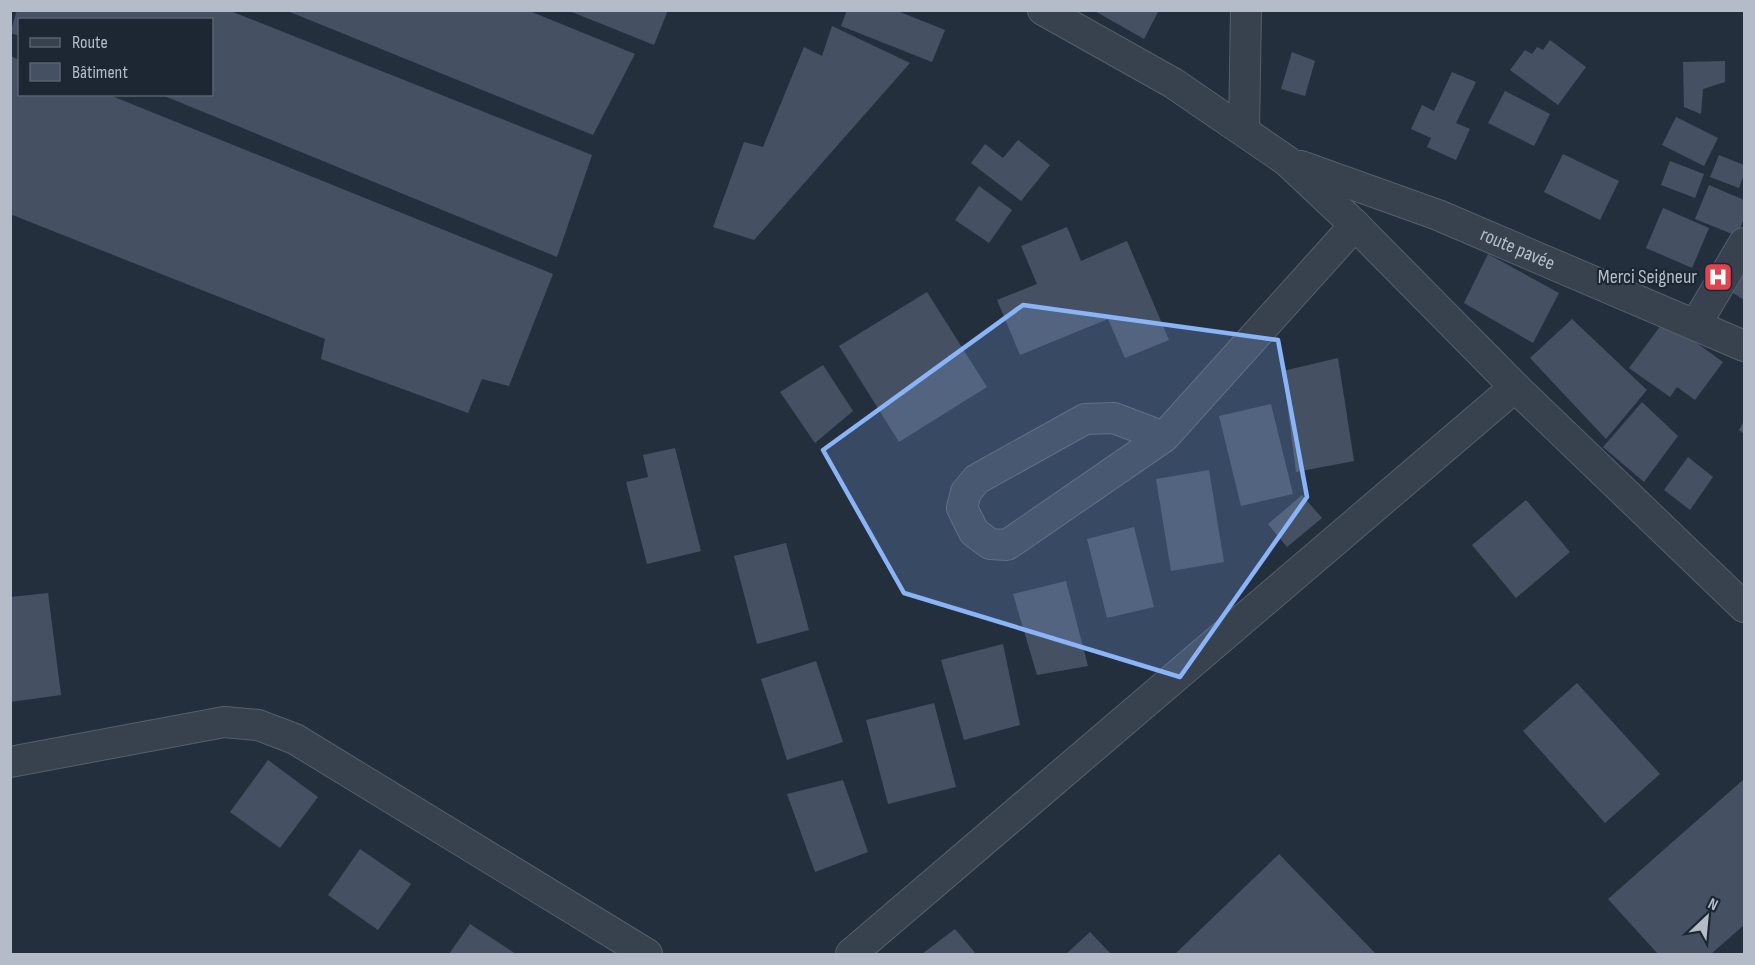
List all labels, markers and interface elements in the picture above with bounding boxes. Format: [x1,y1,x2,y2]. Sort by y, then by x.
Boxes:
legend [18,18,213,96]
text: Route [72,32,108,53]
text: Bâtiment [72,62,128,83]
street label: route pavée [1477,223,1558,276]
hospital icon: Merci Seigneur [1702,261,1734,293]
place label: Merci Seigneur [1598,265,1697,289]
north arrow [1677,887,1737,947]
text: N [1705,894,1721,915]

